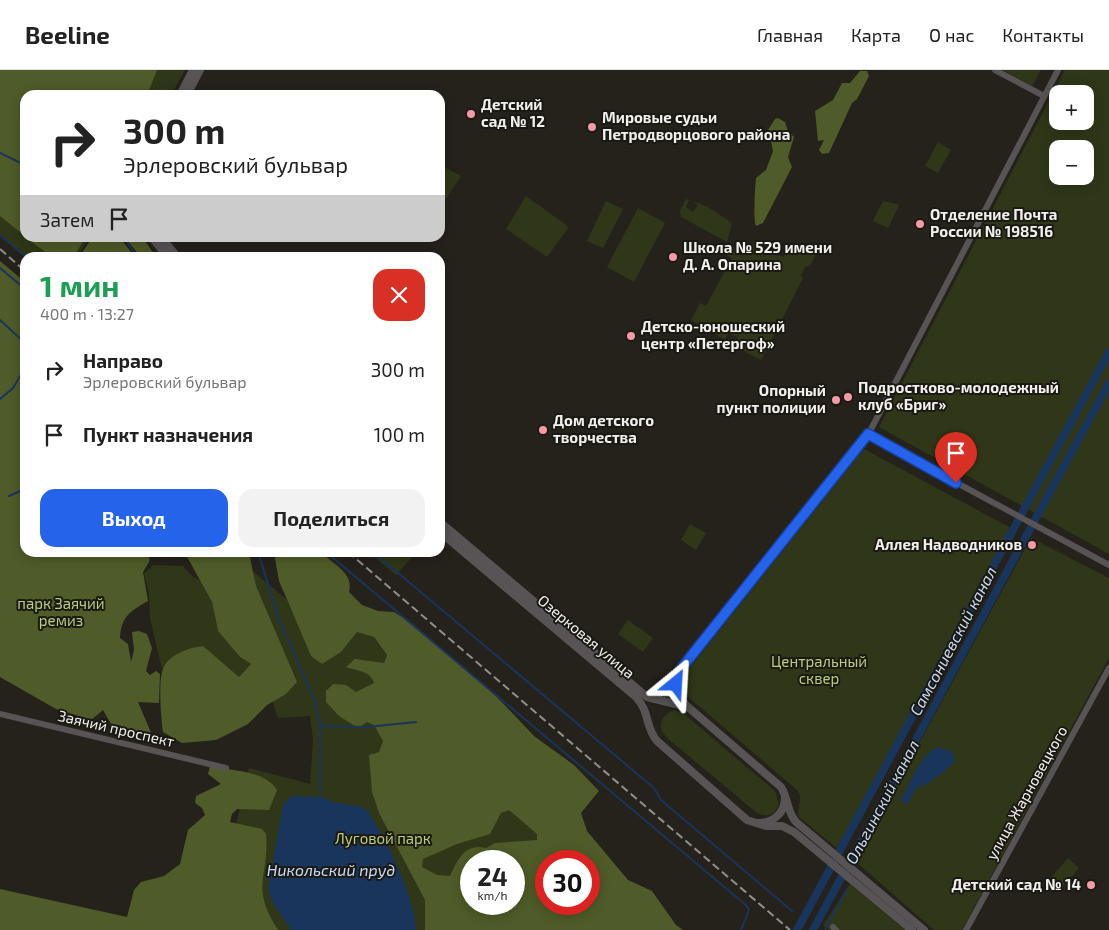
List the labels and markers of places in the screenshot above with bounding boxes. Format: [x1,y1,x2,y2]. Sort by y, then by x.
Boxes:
place label: Детский сад № 12 [481,95,545,130]
marker: Детский сад № 12 [465,108,477,120]
place label: Мировые судьи Петродворцового района [602,108,790,143]
marker: Мировые судьи Петродворцового района [586,121,598,133]
place label: Отделение Почта России № 198516 [930,205,1057,240]
marker: Отделение Почта России № 198516 [914,218,926,230]
place label: Школа № 529 имени Д. А. Опарина [683,238,832,273]
marker: Школа № 529 имени Д. А. Опарина [667,251,679,263]
place label: Детско-юношеский центр «Петергоф» [641,317,785,352]
marker: Детско-юношеский центр «Петергоф» [625,330,637,342]
place label: Подростково-молодежный клуб «Бриг» [858,378,1059,413]
place label: Опорный пункт полиции [717,381,826,416]
marker: Подростково-молодежный клуб «Бриг» [842,391,854,403]
marker: Опорный пункт полиции [830,394,842,406]
place label: Дом детского творчества [553,411,654,446]
marker: Дом детского творчества [537,424,549,436]
pin [935,432,977,483]
place label: Аллея Надводников [875,535,1022,553]
marker: Аллея Надводников [1026,539,1038,551]
place label: Детский сад № 14 [951,875,1081,893]
marker: Детский сад № 14 [1085,879,1097,891]

